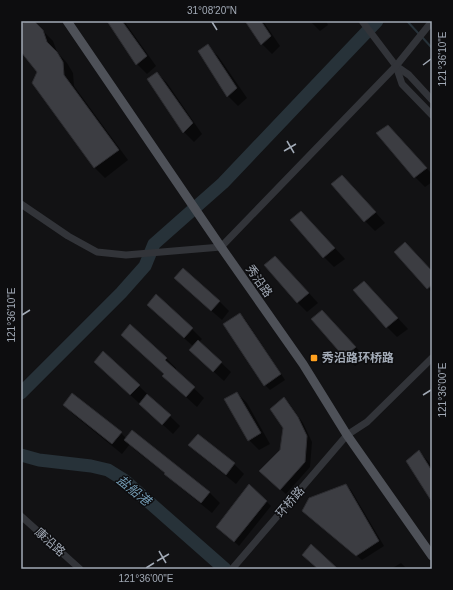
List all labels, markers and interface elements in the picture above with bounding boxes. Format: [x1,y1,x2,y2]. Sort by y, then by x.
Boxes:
text: 31°08'20"N [187,5,237,16]
text: 121°36'10"E [437,31,448,87]
street label: 秀沿路 [243,262,275,300]
text: 121°36'10"E [6,287,17,343]
place label: 秀沿路环桥路 [322,351,394,365]
marker: 秀沿路环桥路 [309,353,319,363]
text: 121°36'00"E [437,362,448,418]
water label: 盐船港 [114,472,155,510]
street label: 环桥路 [273,484,307,520]
street label: 康沿路 [32,525,68,559]
text: 121°36'00"E [118,573,174,584]

